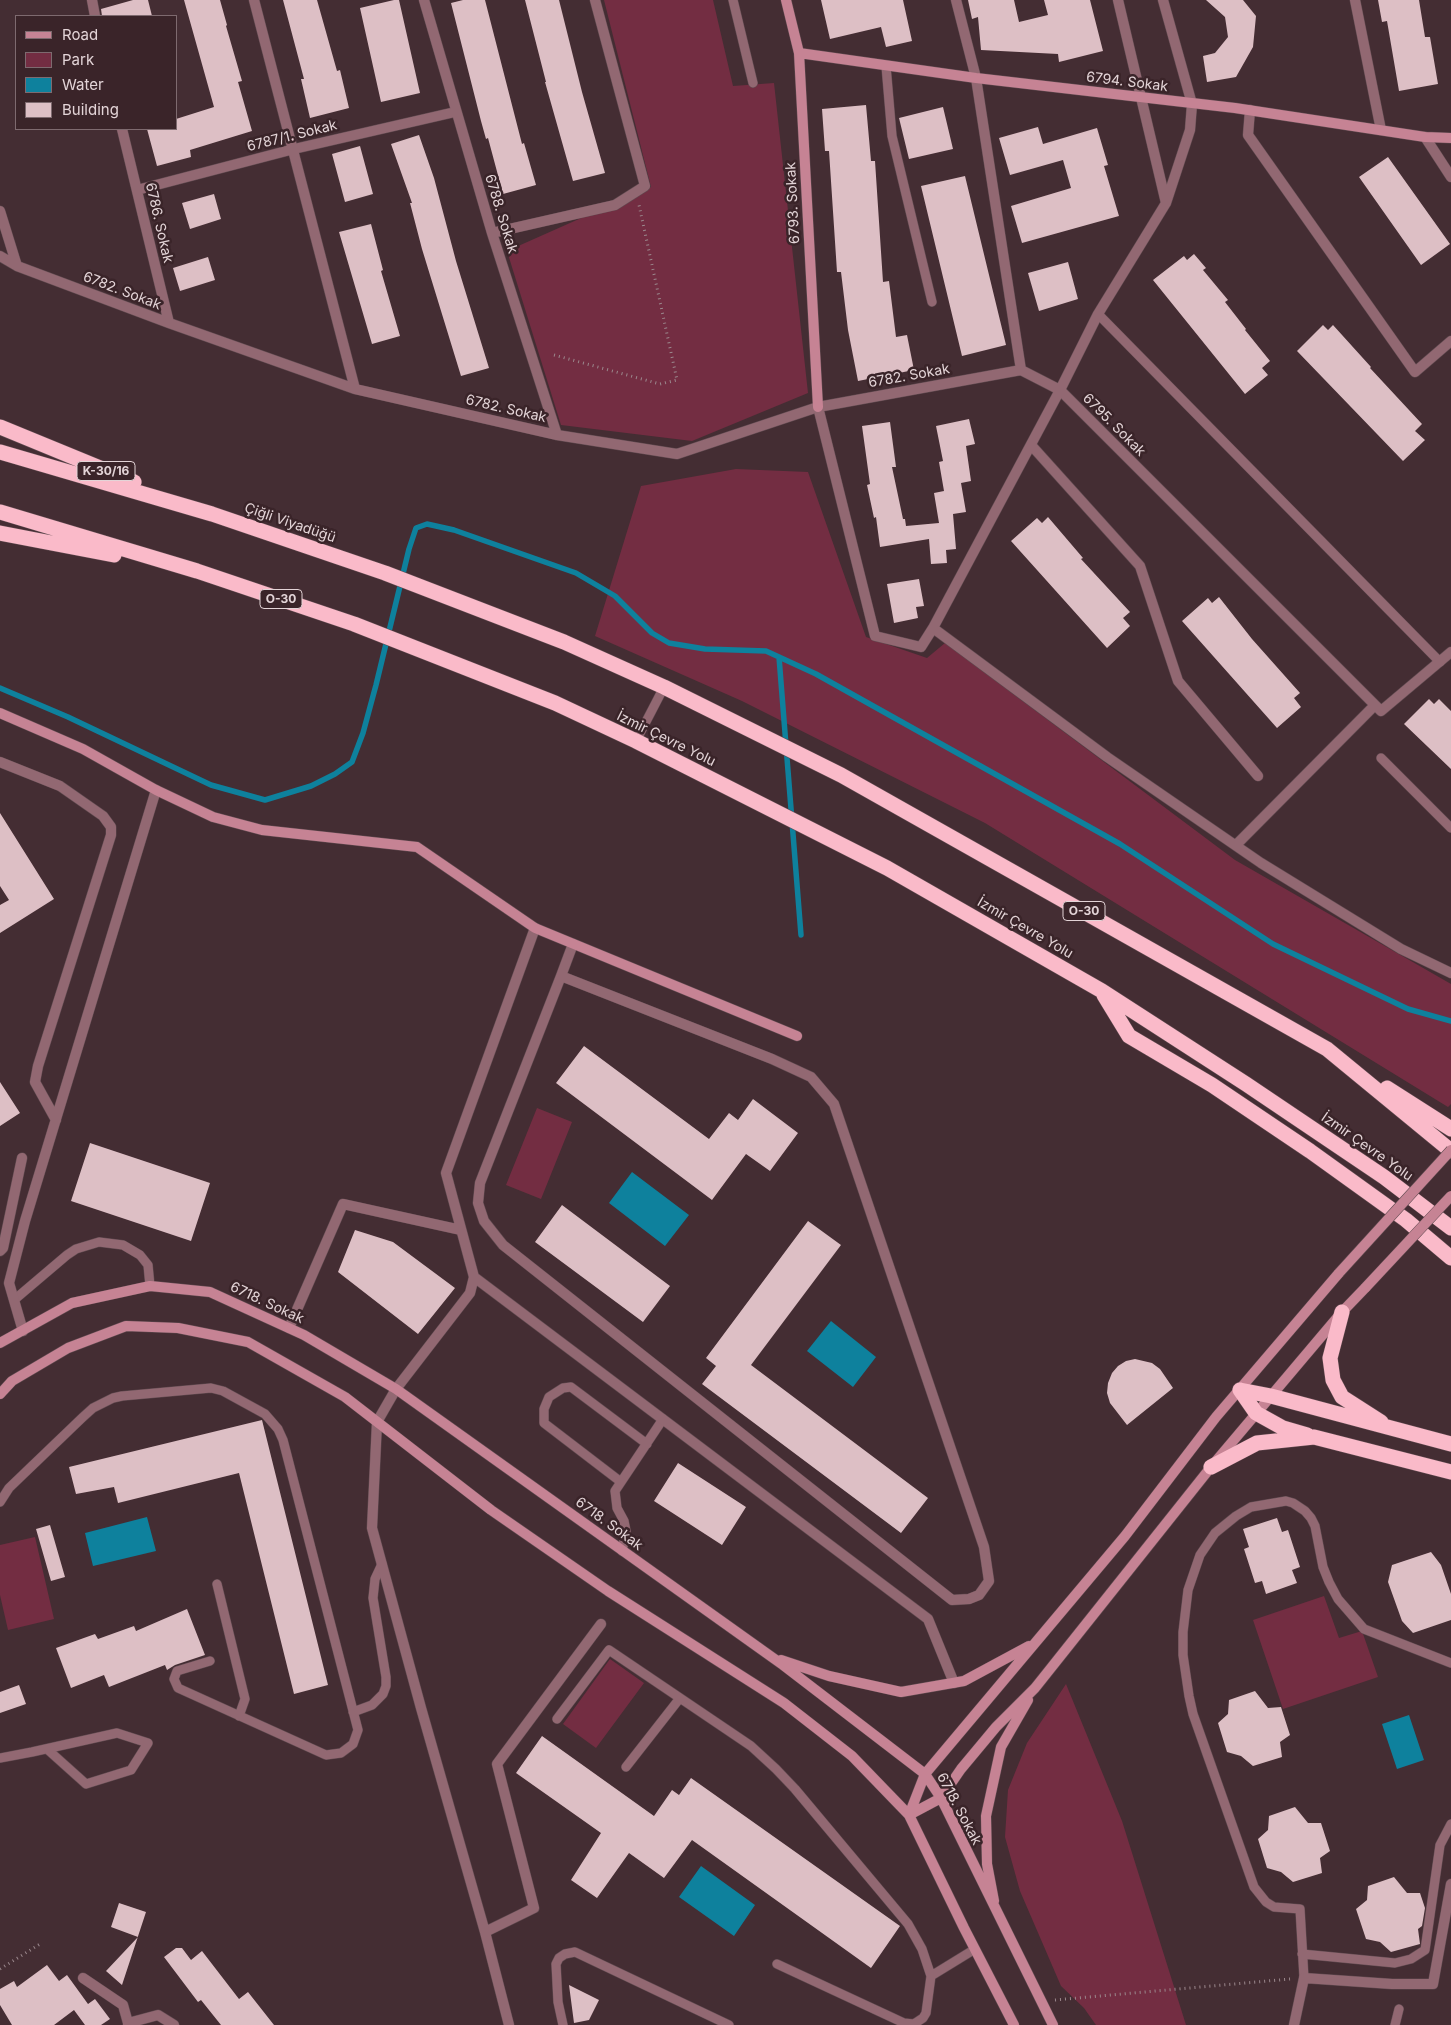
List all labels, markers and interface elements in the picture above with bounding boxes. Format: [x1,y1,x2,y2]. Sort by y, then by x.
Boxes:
legend [15,15,178,130]
text: Road [62,25,98,44]
text: Park [62,50,94,69]
street label: 6794. Sokak [1085,69,1169,95]
text: Water [62,75,104,94]
text: Building [62,100,119,119]
street label: 6787/1. Sokak [245,117,339,155]
street label: 6793. Sokak [782,162,804,244]
street label: 6788. Sokak [481,172,521,256]
street label: 6786. Sokak [142,181,176,265]
street label: 6782. Sokak [81,268,163,314]
street label: 6782. Sokak [867,361,951,391]
street label: 6795. Sokak [1079,390,1149,460]
street label: 6782. Sokak [464,392,548,426]
road number: K-30/16 [77,462,135,481]
street label: Çiğli Viyadüğü [242,500,338,546]
road number: O-30 [260,590,302,608]
street label: İzmir Çevre Yolu [614,708,718,770]
street label: İzmir Çevre Yolu [974,894,1076,962]
road number: O-30 [1063,901,1105,920]
street label: İzmir Çevre Yolu [1318,1109,1416,1185]
street label: 6718. Sokak [228,1279,306,1327]
street label: 6718. Sokak [572,1494,646,1554]
street label: 6718. Sokak [933,1770,985,1848]

